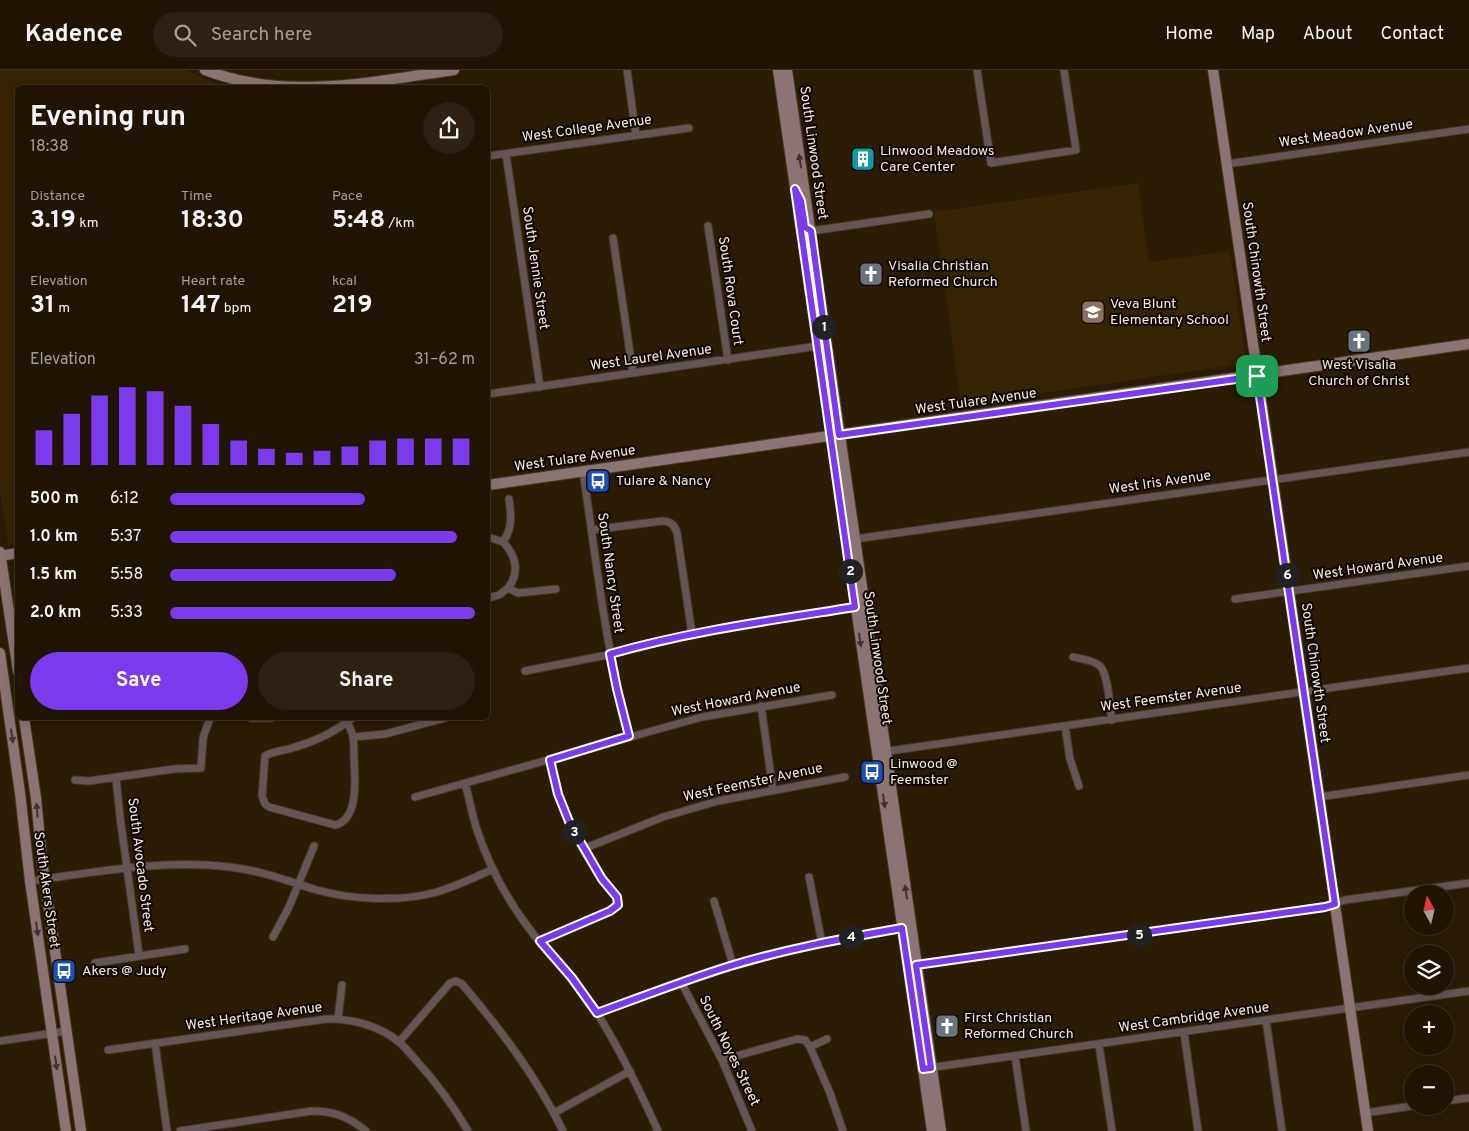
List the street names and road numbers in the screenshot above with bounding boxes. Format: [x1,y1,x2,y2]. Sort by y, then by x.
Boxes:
street label: South Linwood Street [795,85,831,221]
street label: West College Avenue [521,111,653,147]
street label: West Meadow Avenue [1278,116,1414,152]
street label: South Chinowth Street [1238,201,1274,343]
street label: South Jennie Street [518,205,552,331]
street label: South Rova Court [714,235,746,347]
street label: West Laurel Avenue [589,341,713,375]
street label: West Tulare Avenue [914,385,1038,419]
street label: West Tulare Avenue [513,442,637,476]
street label: West Iris Avenue [1108,467,1212,499]
street label: South Nancy Street [593,512,627,634]
street label: West Howard Avenue [1312,549,1444,585]
street label: South Linwood Street [859,590,895,726]
street label: South Chinowth Street [1297,602,1333,744]
street label: West Howard Avenue [670,679,802,721]
street label: West Feemster Avenue [1099,680,1243,716]
street label: West Feemster Avenue [682,760,824,806]
street label: South Avocado Street [123,797,157,933]
street label: South Akers Street [29,831,63,949]
street label: South Noyes Street [695,993,763,1109]
street label: West Heritage Avenue [185,999,323,1035]
street label: West Cambridge Avenue [1118,999,1270,1037]

